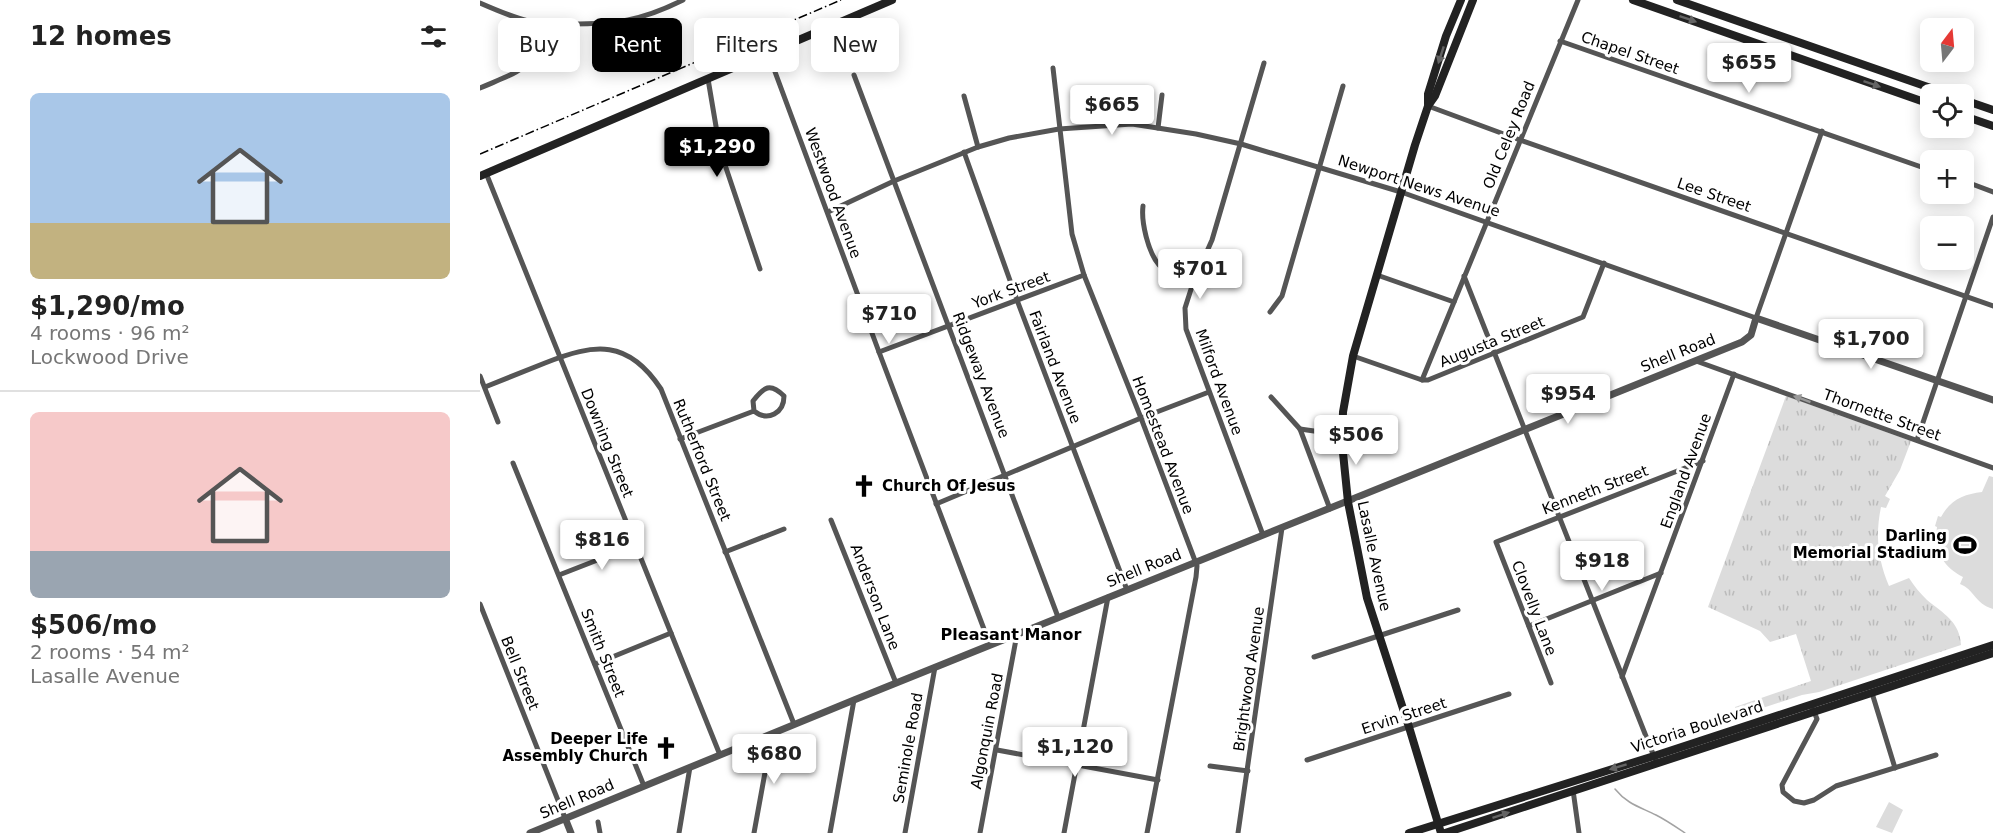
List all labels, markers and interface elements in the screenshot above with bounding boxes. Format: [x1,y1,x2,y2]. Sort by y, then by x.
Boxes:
one-way arrow [1679,15,1697,25]
chip: Buy [498,18,580,72]
chip: Rent [592,18,682,72]
chip: Filters [694,18,799,72]
chip: New [811,18,899,72]
north arrow [1920,18,1974,72]
map controls [1920,18,1974,270]
icon: filters [417,20,450,53]
text: 12 homes [30,21,172,51]
street label: Chapel Street [1579,28,1681,78]
pin: $655 [1713,43,1785,94]
one-way arrow [1435,46,1445,64]
text: $655 [1721,50,1777,74]
street label: Old Celey Road [1479,78,1539,192]
one-way arrow [1863,79,1881,89]
button: locate [1920,84,1974,138]
pin: $665 [1076,85,1148,136]
text: $665 [1084,92,1140,116]
street label: Westwood Avenue [801,125,865,261]
pin: $1,290 [668,127,766,178]
icon: home [186,132,294,240]
text: $1,290 [678,134,756,158]
button: + [1920,150,1974,204]
street label: Newport News Avenue [1336,151,1502,221]
street label: Lee Street [1675,174,1753,216]
button: − [1920,216,1974,270]
pin: $701 [1164,249,1236,300]
text: $701 [1172,256,1228,280]
street label: York Street [969,268,1052,313]
text: $1,290/mo [30,291,185,321]
pin: $710 [853,294,925,345]
text: $710 [861,301,917,325]
street label: Fairland Avenue [1025,308,1085,426]
street label: Ridgeway Avenue [949,309,1013,441]
street label: Augusta Street [1437,313,1547,371]
pin: $1,700 [1822,319,1920,370]
text: 4 rooms · 96 m² [30,321,190,345]
street label: Milford Avenue [1191,326,1247,438]
text: $1,700 [1832,326,1910,350]
street label: Shell Road [1638,330,1718,376]
text: Lockwood Drive [30,345,189,369]
street label: Homestead Avenue [1128,373,1198,517]
pin: $954 [1532,374,1604,425]
text: $954 [1540,381,1596,405]
street label: Thornette Street [1820,385,1943,445]
street label: Downing Street [577,386,637,500]
one-way arrow [1793,393,1811,403]
street label: Rutherford Street [669,396,735,524]
street label: England Avenue [1657,411,1715,531]
pin: $506 [1320,415,1392,466]
text: $506 [1328,422,1384,446]
icon: home [186,451,294,559]
street label: Kenneth Street [1539,461,1651,519]
church icon: Church Of Jesus [851,473,877,499]
place label: Church Of Jesus [882,477,1015,495]
street label: Lasalle Avenue [1353,499,1395,613]
pin: $816 [566,520,638,571]
text: $816 [574,527,630,551]
place label: Darling Memorial Stadium [1793,527,1947,562]
sports icon: Darling Memorial Stadium [1952,532,1978,558]
street label: Anderson Lane [846,541,904,653]
pin: $918 [1566,541,1638,592]
street label: Shell Road [1104,545,1184,591]
text: $918 [1574,548,1630,572]
street label: Clovelly Lane [1508,558,1560,658]
street label: Brightwood Avenue [1230,605,1268,753]
street label: Smith Street [577,606,629,700]
text: $506/mo [30,610,157,640]
district label: Pleasant Manor [941,625,1082,644]
street label: Bell Street [497,633,543,713]
text: 2 rooms · 54 m² [30,640,190,664]
text: Lasalle Avenue [30,664,180,688]
street label: Algonquin Road [967,671,1007,791]
street label: Seminole Road [889,691,927,805]
street label: Ervin Street [1359,694,1449,738]
street label: Victoria Boulevard [1629,697,1765,757]
pin: $1,120 [1026,727,1124,778]
place label: Deeper Life Assembly Church [503,730,648,765]
pin: $680 [738,734,810,785]
text: $1,120 [1036,734,1114,758]
church icon: Deeper Life Assembly Church [653,735,679,761]
text: $680 [746,741,802,765]
one-way arrow [1609,763,1627,772]
street label: Shell Road [537,775,617,823]
one-way arrow [1492,810,1510,819]

